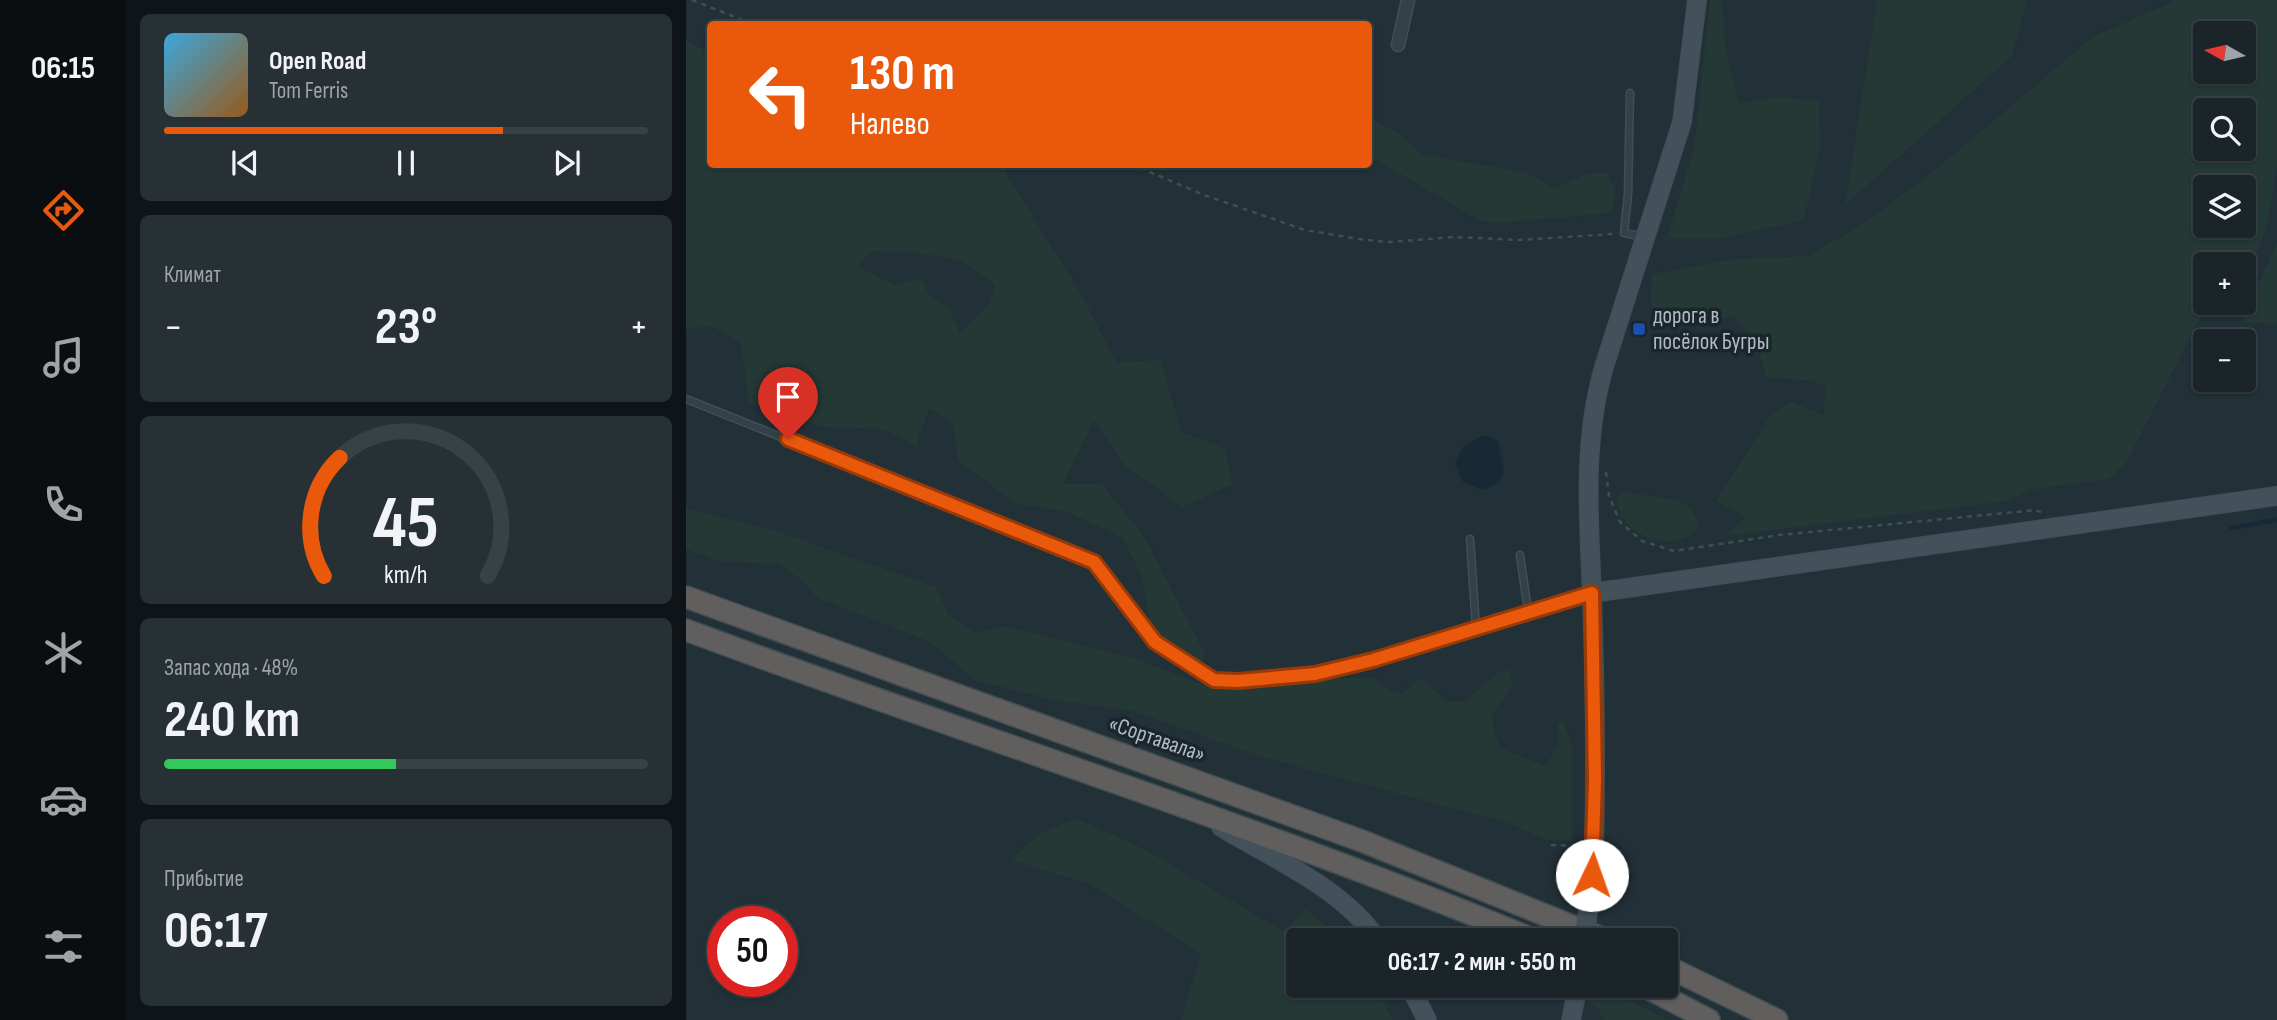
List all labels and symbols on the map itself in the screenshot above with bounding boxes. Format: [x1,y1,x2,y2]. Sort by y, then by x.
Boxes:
north arrow [2193,21,2256,84]
place label: дорога в посёлок Бугры [1653,302,1769,356]
marker: дорога в посёлок Бугры [1631,321,1647,337]
pin [758,367,818,439]
street label: «Сортавала» [1105,709,1209,769]
position arrow [1555,838,1629,912]
speed limit sign: 50 [707,906,798,997]

